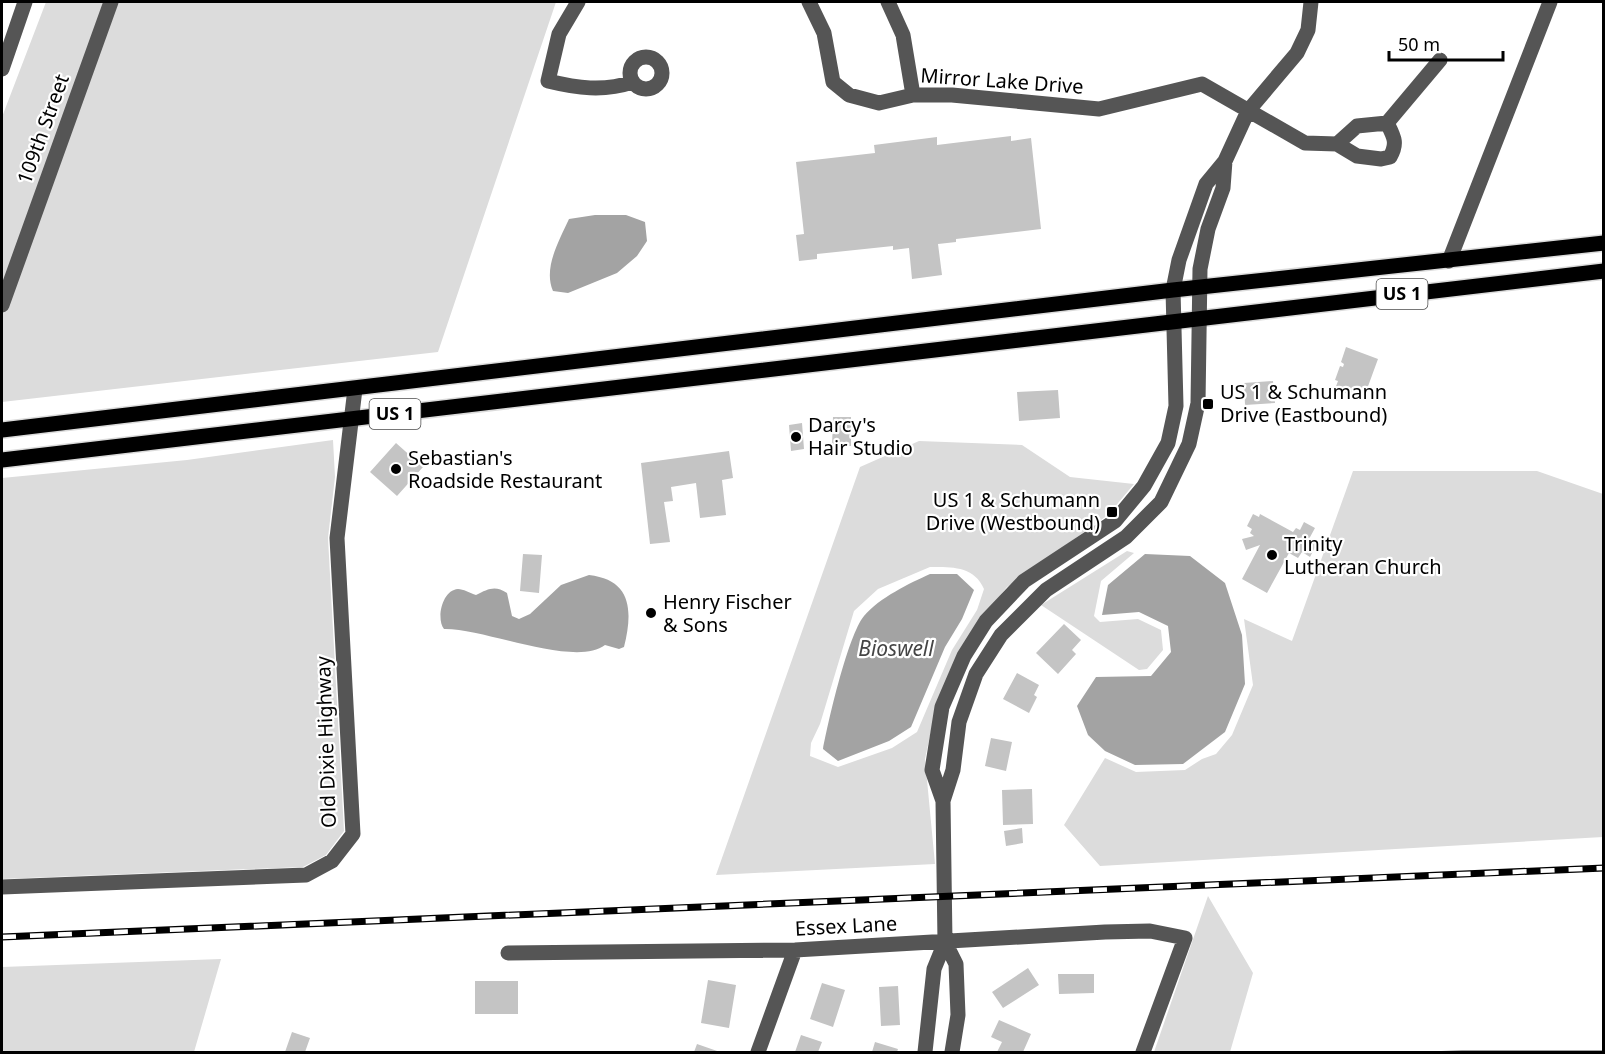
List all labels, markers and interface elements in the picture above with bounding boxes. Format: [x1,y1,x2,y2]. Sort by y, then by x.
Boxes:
scale bar [1389,24,1503,62]
text: 50 m [1398,32,1440,56]
street label: Mirror Lake Drive [920,61,1084,100]
street label: 109th Street [10,70,75,187]
road number: US 1 [1376,279,1428,309]
place label: US 1 & Schumann Drive (Eastbound) [1220,378,1387,428]
marker: US 1 & Schumann Drive (Eastbound) [1201,397,1215,411]
road number: US 1 [370,399,420,429]
place label: Darcy's Hair Studio [808,411,913,461]
marker: Darcy's Hair Studio [789,430,803,444]
place label: Sebastian's Roadside Restaurant [408,444,602,494]
marker: Sebastian's Roadside Restaurant [389,462,403,476]
place label: US 1 & Schumann Drive (Westbound) [926,486,1100,536]
marker: US 1 & Schumann Drive (Westbound) [1105,505,1119,519]
place label: Trinity Lutheran Church [1284,530,1442,580]
marker: Trinity Lutheran Church [1265,548,1279,562]
place label: Henry Fischer & Sons [663,588,792,638]
marker: Henry Fischer & Sons [644,606,658,620]
water label: Bioswell [858,634,934,662]
street label: Old Dixie Highway [309,655,342,828]
street label: Essex Lane [794,909,898,942]

